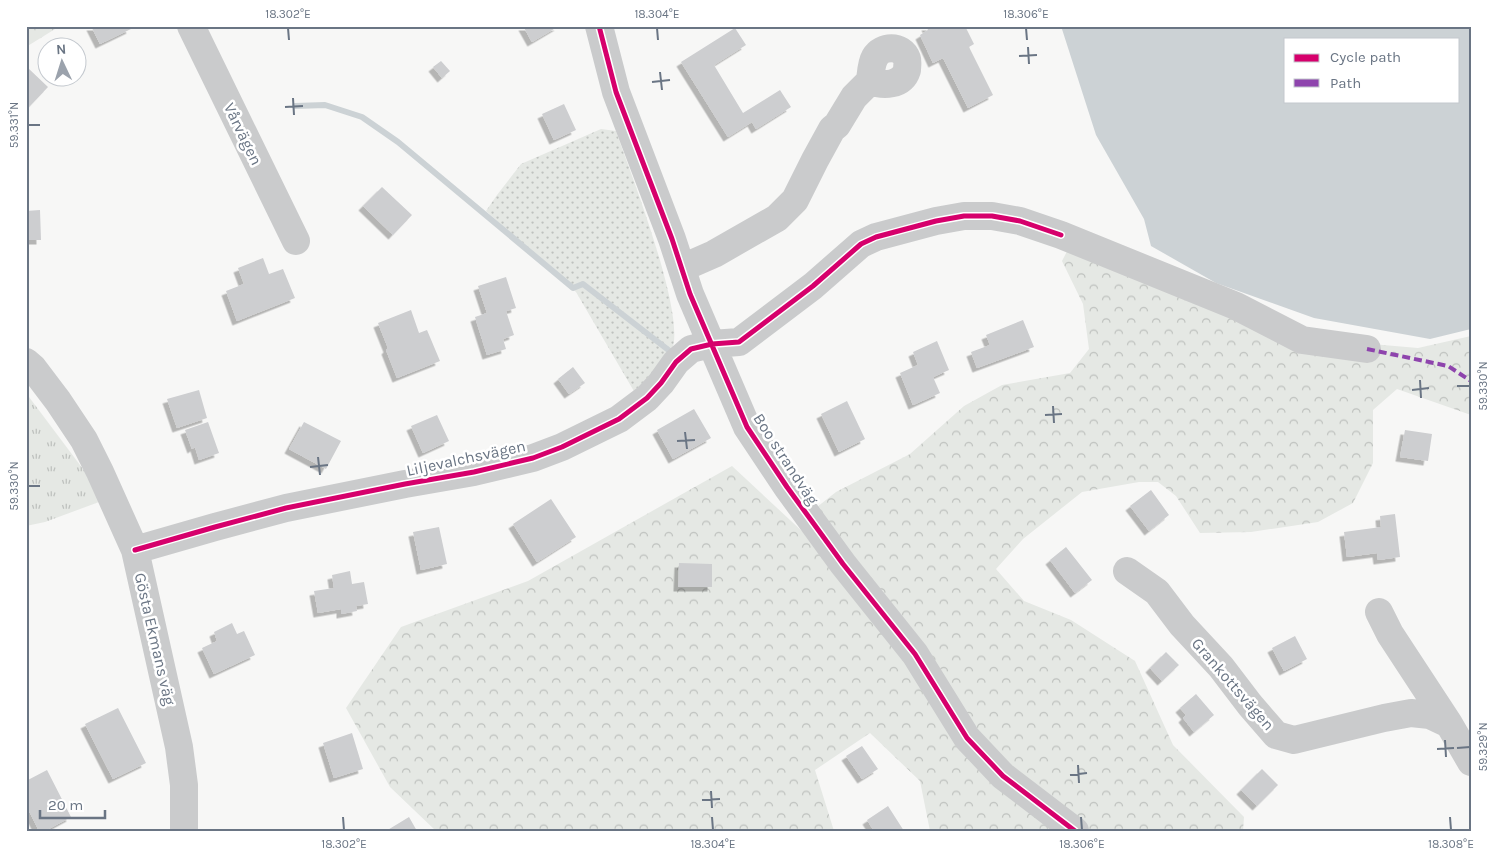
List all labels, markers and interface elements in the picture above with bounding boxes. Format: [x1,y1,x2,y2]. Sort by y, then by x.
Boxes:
text: 18.302°E [265,7,311,21]
text: 18.304°E [634,7,680,21]
text: 18.306°E [1003,7,1049,21]
north arrow [38,38,88,88]
legend [1284,38,1460,102]
text: N [56,41,67,58]
text: Cycle path [1330,48,1401,66]
text: Path [1330,74,1361,92]
street label: Vårvägen [220,100,266,168]
text: 59.331°N [7,102,21,148]
text: 59.330°N [1476,361,1490,411]
street label: Boo strandväg [749,410,823,508]
street label: Liljevalchsvägen [405,436,527,480]
text: 59.330°N [7,461,21,511]
street label: Gösta Ekmans väg [130,571,180,707]
street label: Grankottsvägen [1188,634,1278,734]
text: 59.329°N [1476,722,1490,772]
scale bar [40,787,105,819]
text: 20 m [48,796,83,814]
text: 18.302°E [321,837,367,851]
text: 18.304°E [690,837,736,851]
text: 18.306°E [1059,837,1105,851]
text: 18.308°E [1428,837,1474,851]

